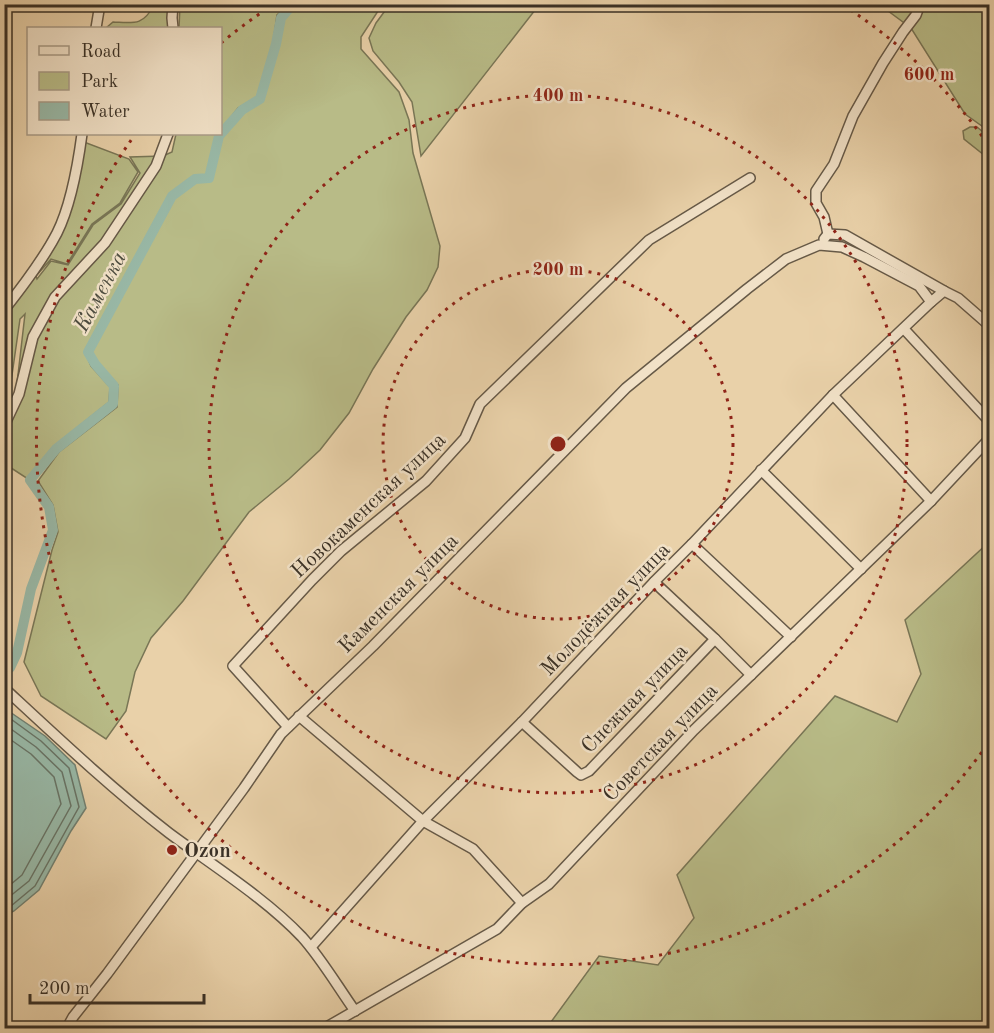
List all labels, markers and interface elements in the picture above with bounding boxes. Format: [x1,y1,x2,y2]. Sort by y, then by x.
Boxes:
legend [27,27,222,135]
text: Road [81,43,121,61]
text: 600 m [904,66,954,84]
text: Park [81,73,118,91]
text: 400 m [533,87,583,105]
text: Water [81,103,130,121]
water label: Каменка [70,248,131,337]
text: 200 m [533,261,583,279]
street label: Новокаменская улица [288,429,450,583]
centre of rings [548,434,568,454]
street label: Каменская улица [335,530,463,658]
street label: Молодёжная улица [537,539,675,681]
street label: Снежная улица [578,640,692,758]
street label: Советская улица [600,680,722,806]
place label: Ozon [184,841,231,862]
marker: Ozon [165,843,179,857]
scale bar [30,967,204,1005]
text: 200 m [39,980,90,998]

